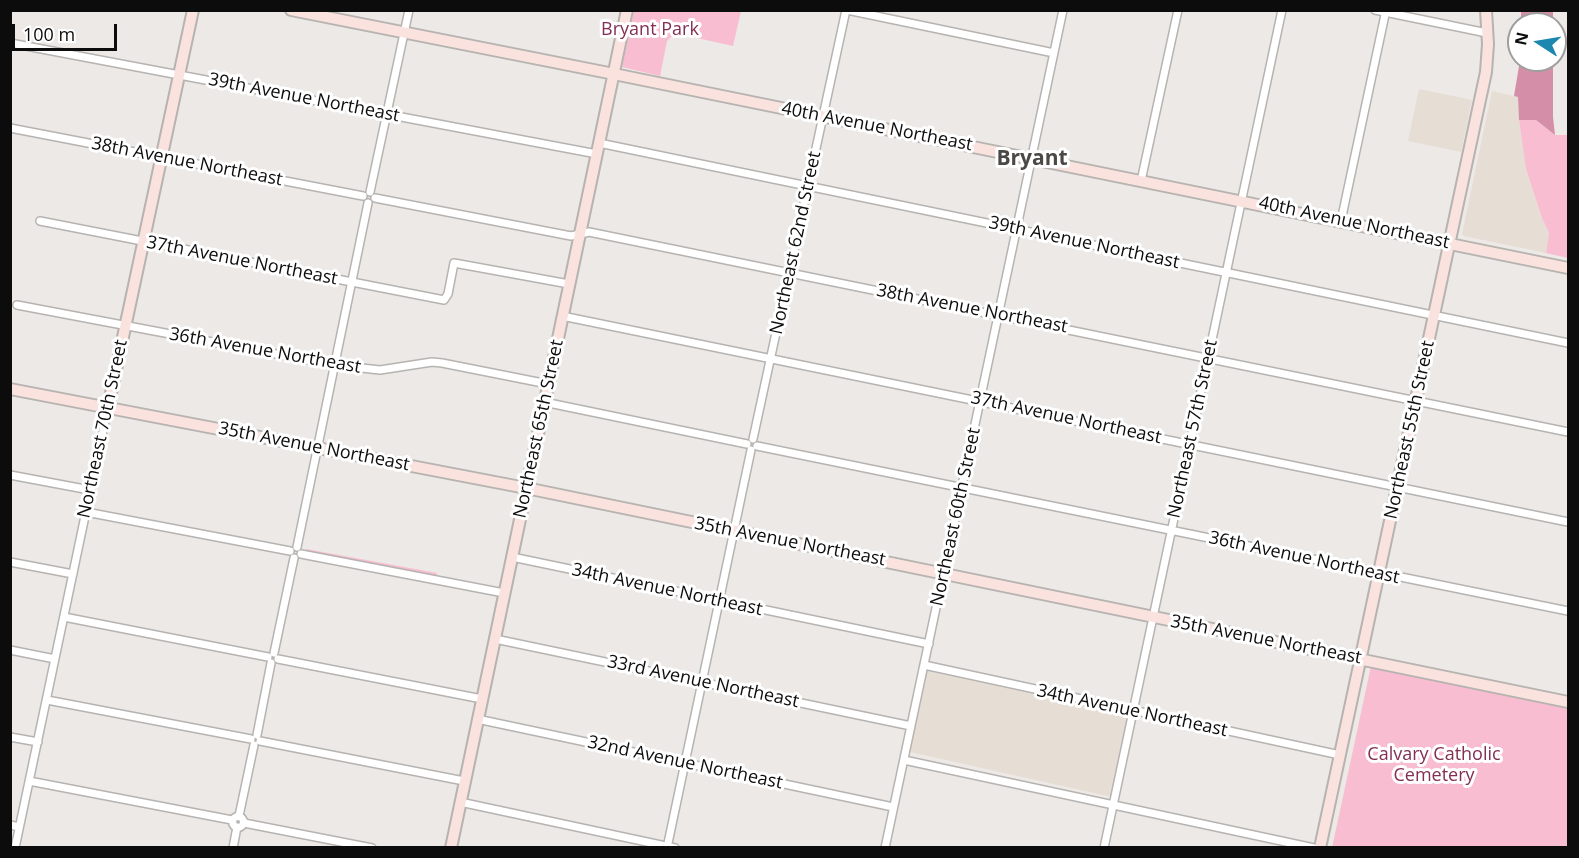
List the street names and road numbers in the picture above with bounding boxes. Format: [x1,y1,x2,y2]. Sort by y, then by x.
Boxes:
street label: 39th Avenue Northeast [207,69,401,127]
street label: 40th Avenue Northeast [780,98,974,156]
street label: 38th Avenue Northeast [90,133,284,191]
street label: Northeast 62nd Street [766,150,826,336]
street label: 40th Avenue Northeast [1257,192,1451,254]
street label: 39th Avenue Northeast [987,212,1181,274]
street label: 37th Avenue Northeast [145,232,339,290]
street label: 38th Avenue Northeast [875,280,1069,338]
street label: 36th Avenue Northeast [167,323,363,379]
street label: Northeast 70th Street [74,338,132,520]
street label: Northeast 65th Street [510,338,568,520]
street label: Northeast 57th Street [1164,338,1222,520]
street label: Northeast 55th Street [1381,339,1439,521]
street label: 37th Avenue Northeast [969,387,1163,449]
street label: 35th Avenue Northeast [217,418,411,476]
street label: Northeast 60th Street [927,426,985,608]
street label: 35th Avenue Northeast [693,513,887,571]
street label: 36th Avenue Northeast [1207,527,1401,589]
street label: 34th Avenue Northeast [570,559,764,621]
street label: 35th Avenue Northeast [1169,611,1363,669]
street label: 33rd Avenue Northeast [605,651,801,713]
street label: 34th Avenue Northeast [1035,680,1229,742]
street label: 32nd Avenue Northeast [585,732,785,794]

